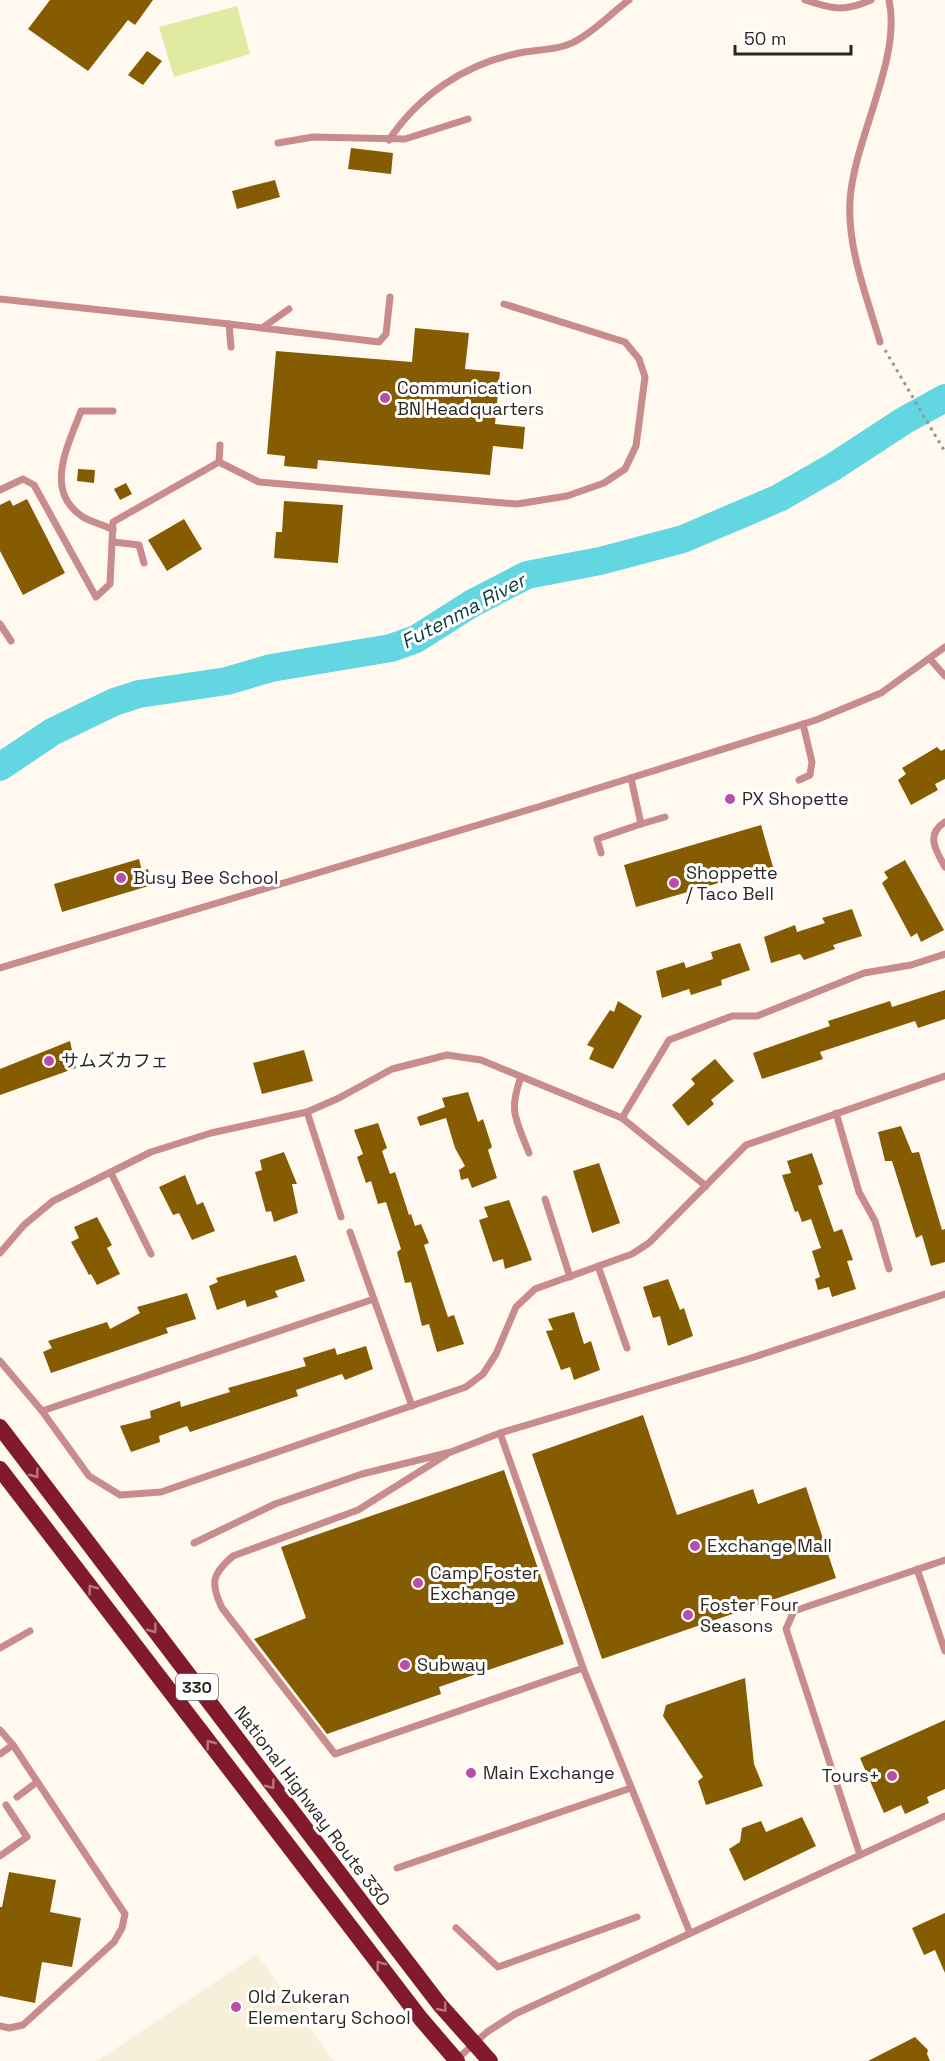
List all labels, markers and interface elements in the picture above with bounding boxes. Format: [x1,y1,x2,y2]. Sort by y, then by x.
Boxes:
scale bar [735,18,850,56]
text: 50 m [744,27,786,50]
place label: Communication BN Headquarters [397,376,544,420]
marker: Communication BN Headquarters [378,391,392,405]
water label: Futenma River [396,566,532,655]
place label: PX Shopette [742,787,849,810]
marker: PX Shopette [723,792,737,806]
place label: Shoppette / Taco Bell [686,861,778,905]
place label: Busy Bee School [133,866,278,889]
marker: Busy Bee School [114,871,128,885]
marker: Shoppette / Taco Bell [667,876,681,890]
place label: サムズカフェ [61,1049,169,1072]
marker: サムズカフェ [42,1054,56,1068]
one-way arrow [28,1467,39,1478]
place label: Exchange Mall [707,1534,832,1557]
marker: Exchange Mall [688,1539,702,1553]
place label: Camp Foster Exchange [430,1561,539,1605]
marker: Camp Foster Exchange [411,1576,425,1590]
one-way arrow [88,1584,99,1595]
place label: Foster Four Seasons [700,1593,799,1637]
marker: Foster Four Seasons [681,1608,695,1622]
one-way arrow [146,1623,157,1634]
place label: Subway [417,1653,486,1676]
marker: Subway [398,1658,412,1672]
road number: 330 [176,1674,218,1700]
street label: National Highway Route 330 [230,1701,395,1910]
one-way arrow [207,1739,218,1750]
place label: Main Exchange [483,1761,615,1784]
place label: Tours+ [822,1764,880,1787]
marker: Main Exchange [464,1766,478,1780]
marker: Tours+ [885,1769,899,1783]
one-way arrow [263,1778,274,1789]
one-way arrow [376,1961,387,1972]
place label: Old Zukeran Elementary School [248,1985,411,2029]
marker: Old Zukeran Elementary School [229,2000,243,2014]
one-way arrow [436,2001,447,2012]

